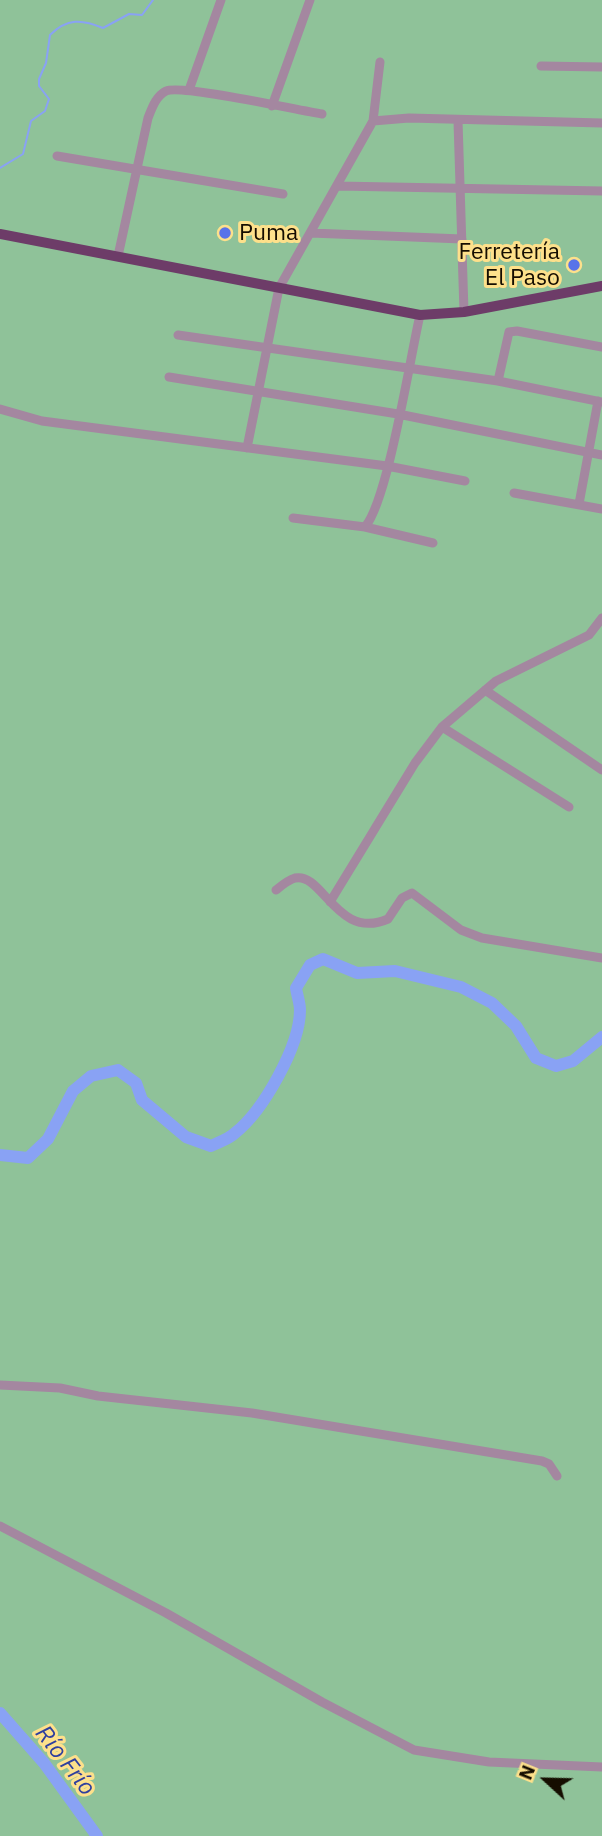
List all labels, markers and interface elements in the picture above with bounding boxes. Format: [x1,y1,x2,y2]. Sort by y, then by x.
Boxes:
place label: Puma [239,219,298,247]
marker: Puma [217,225,233,241]
place label: Ferretería El Paso [459,238,560,292]
marker: Ferretería El Paso [566,257,582,273]
water label: Río Frío [29,1720,101,1802]
north arrow [511,1745,581,1815]
text: N [513,1761,540,1783]

